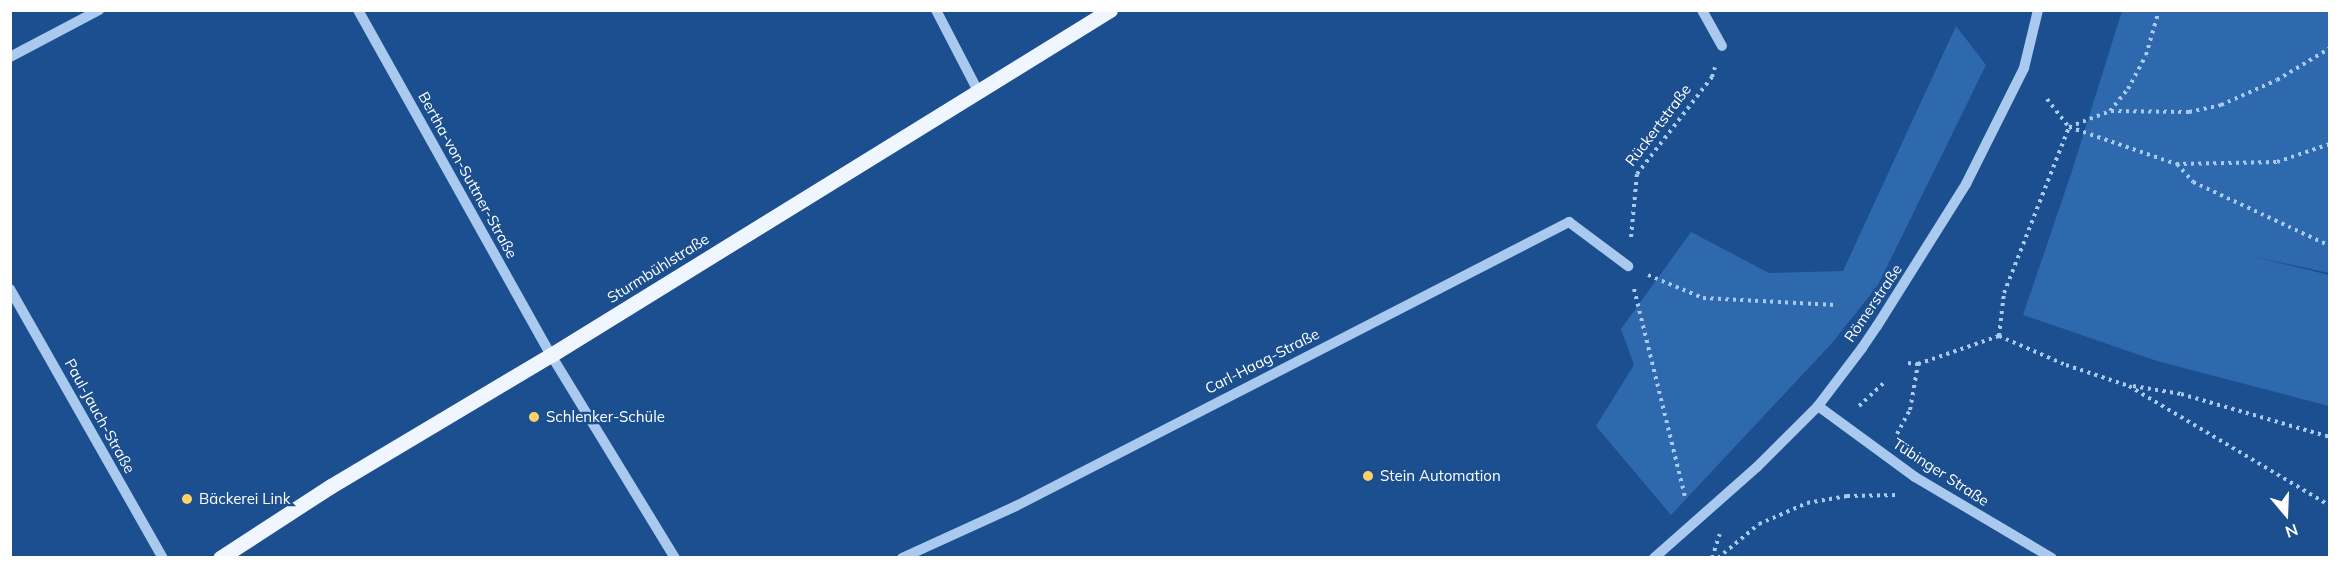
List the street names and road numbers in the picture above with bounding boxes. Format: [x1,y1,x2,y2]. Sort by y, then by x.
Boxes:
street label: Rückertstraße [1621,80,1695,170]
street label: Bertha-von-Suttner-Straße [415,89,521,261]
street label: Sturmbühlstraße [604,229,712,307]
street label: Römerstraße [1840,261,1906,345]
street label: Carl-Haag-Straße [1202,324,1322,398]
street label: Paul-Jauch-Straße [61,356,139,476]
street label: Tübinger Straße [1889,434,1993,510]

